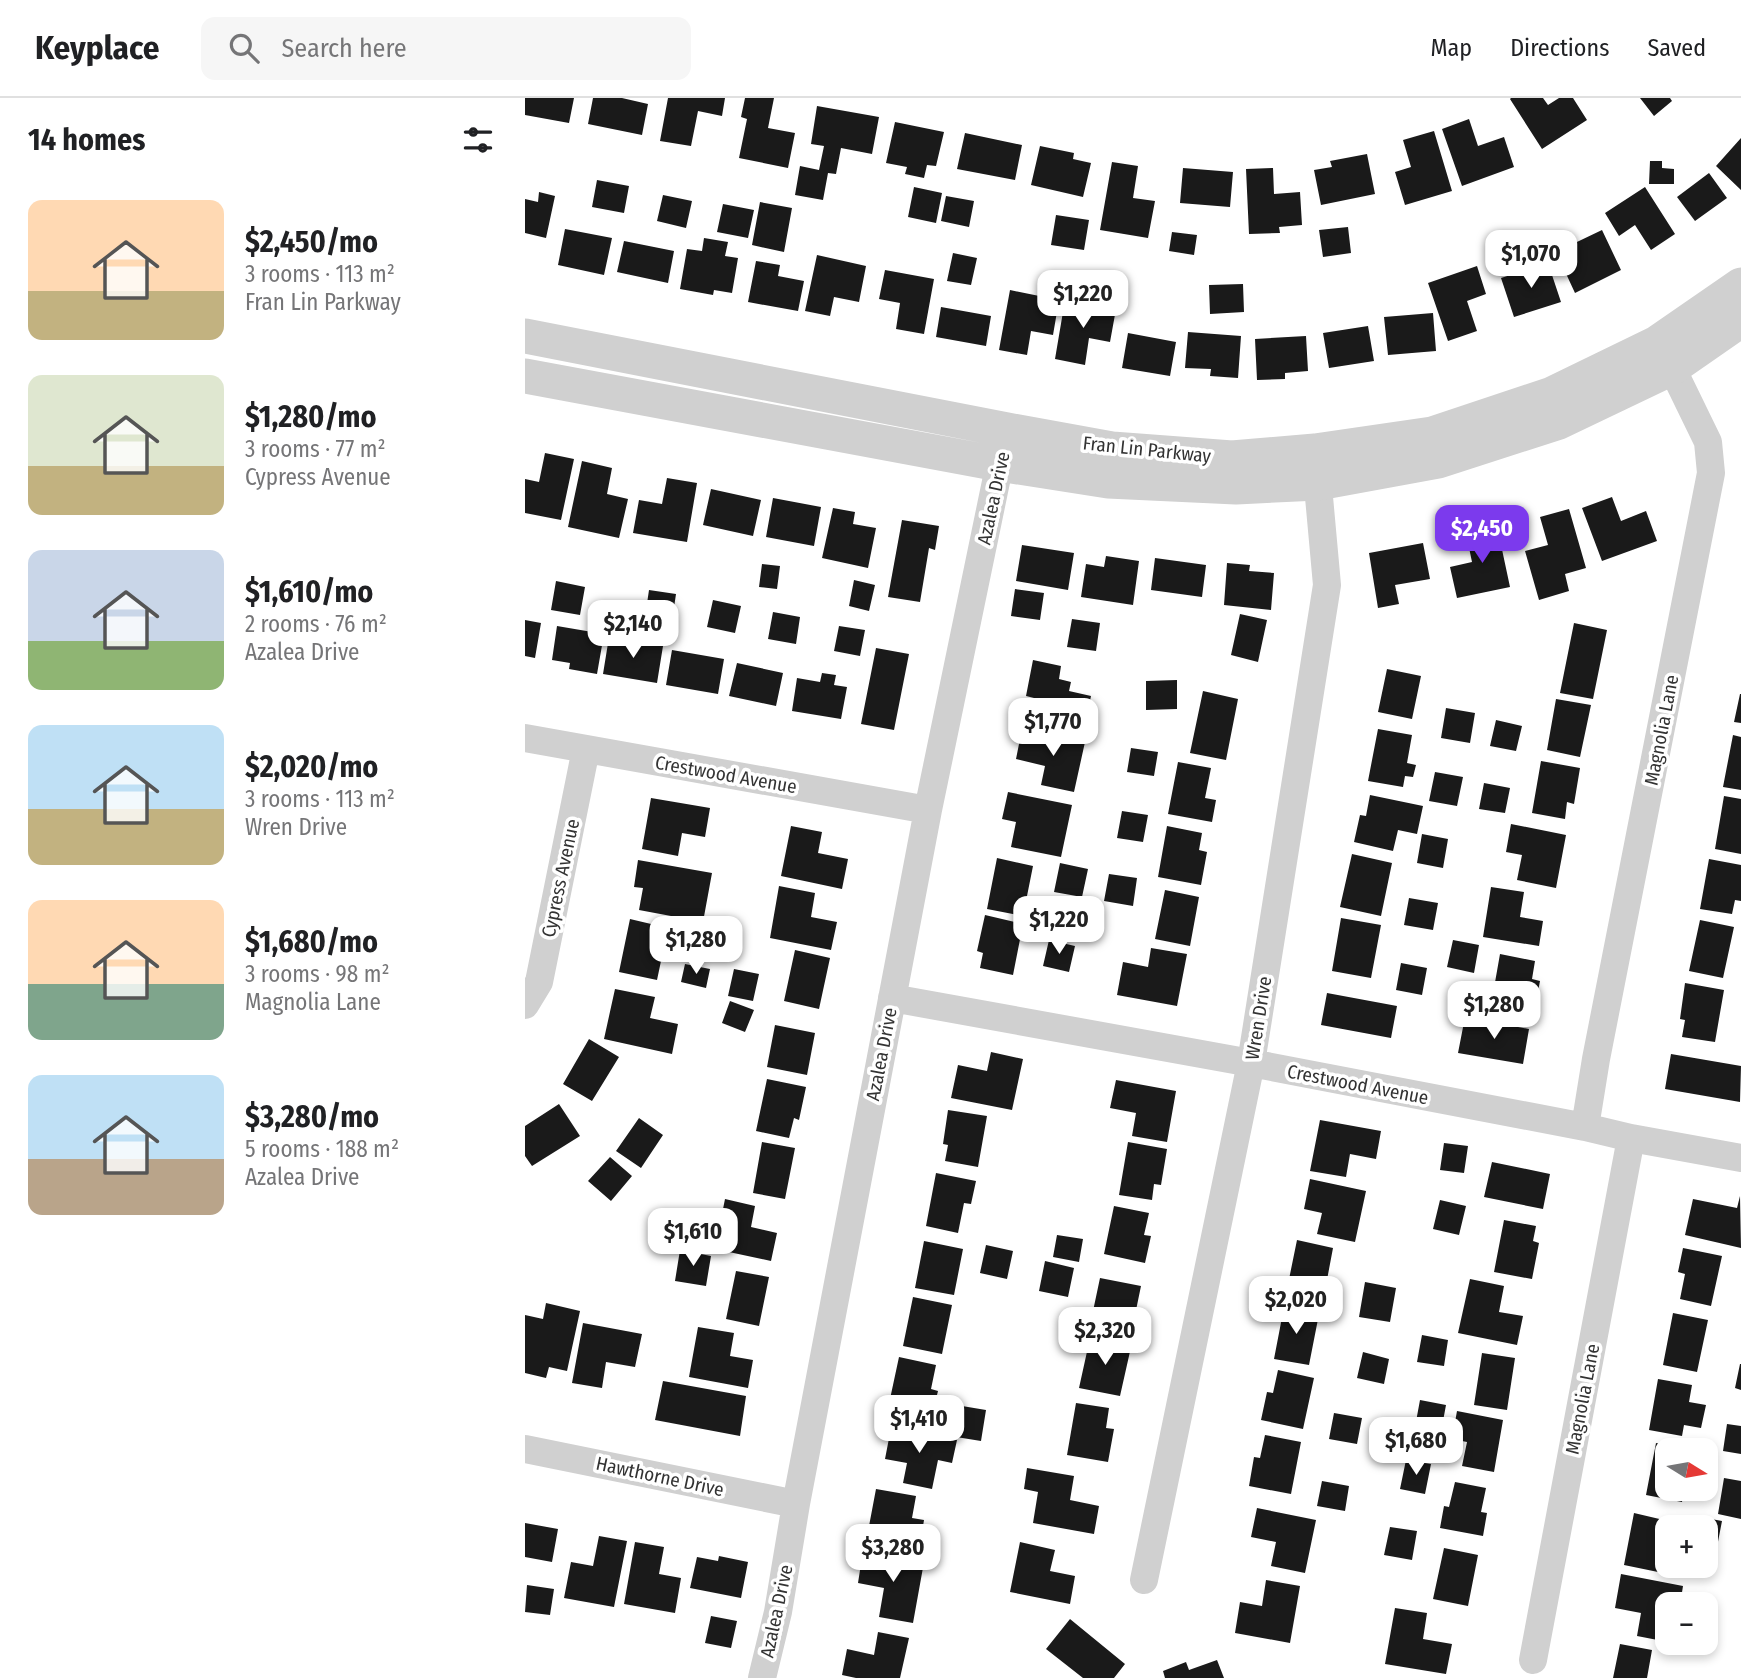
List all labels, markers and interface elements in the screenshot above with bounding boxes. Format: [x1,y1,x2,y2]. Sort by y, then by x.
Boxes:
search box [201,17,691,80]
text: Keyplace [35,28,159,68]
icon: search [225,29,263,67]
text: Search here [281,33,407,64]
text: Map [1431,34,1472,62]
text: Directions [1510,34,1609,62]
text: Saved [1647,34,1706,62]
icon: filters [459,121,497,159]
text: 14 homes [28,122,145,158]
text: $2,450/mo [245,224,378,260]
icon: home [84,228,168,312]
pin: $1,070 [1474,230,1588,290]
text: $1,070 [1501,239,1561,267]
text: 3 rooms · 113 m² [245,260,395,288]
pin: $1,220 [1026,271,1140,330]
text: $1,220 [1053,279,1113,307]
text: Fran Lin Parkway [245,288,401,316]
text: $1,280/mo [245,399,377,435]
icon: home [84,403,168,487]
street label: Fran Lin Parkway [1082,431,1213,468]
text: 3 rooms · 77 m² [245,435,386,463]
street label: Azalea Drive [972,449,1015,547]
text: Cypress Avenue [245,463,391,491]
pin: $2,450 [1425,505,1539,565]
text: $2,450 [1451,514,1513,542]
text: $1,610/mo [245,574,373,610]
icon: home [84,578,168,662]
pin: $2,140 [576,601,690,660]
text: $2,140 [604,609,662,637]
text: 2 rooms · 76 m² [245,610,387,638]
text: Azalea Drive [245,638,359,666]
street label: Magnolia Lane [1640,673,1683,787]
pin: $1,770 [996,698,1110,758]
text: $1,770 [1024,707,1082,735]
text: $2,020/mo [245,749,378,785]
street label: Crestwood Avenue [653,751,799,798]
icon: home [84,753,168,837]
text: 3 rooms · 113 m² [245,785,395,813]
text: Wren Drive [245,813,347,841]
street label: Cypress Avenue [537,817,584,939]
pin: $1,220 [1002,896,1116,956]
text: $1,220 [1029,905,1089,933]
pin: $1,280 [639,916,753,976]
text: $1,680/mo [245,924,378,960]
text: $1,280 [666,925,726,953]
icon: home [84,928,168,1012]
text: 3 rooms · 98 m² [245,960,390,988]
street label: Wren Drive [1241,975,1276,1062]
pin: $1,280 [1437,982,1551,1041]
text: Magnolia Lane [245,988,381,1016]
text: $1,280 [1464,990,1524,1018]
street label: Azalea Drive [861,1006,902,1103]
street label: Crestwood Avenue [1285,1060,1430,1109]
text: $3,280/mo [245,1099,379,1135]
icon: home [84,1103,168,1187]
text: 5 rooms · 188 m² [245,1135,399,1163]
text: Azalea Drive [245,1163,359,1191]
pin: $1,610 [636,1208,750,1268]
text: $1,610 [664,1217,722,1245]
pin: $2,020 [1239,1276,1353,1336]
text: $2,020 [1265,1285,1327,1313]
pin: $2,320 [1048,1308,1162,1367]
text: $2,320 [1074,1316,1136,1344]
street label: Magnolia Lane [1561,1342,1604,1456]
pin: $1,410 [862,1396,976,1455]
text: $1,410 [890,1404,948,1432]
pin: $1,680 [1359,1418,1473,1477]
text: $1,680 [1385,1426,1447,1454]
north arrow [1655,1438,1719,1502]
map controls [1655,1438,1718,1655]
street label: Hawthorne Drive [594,1452,726,1501]
button: + [1655,1515,1718,1578]
pin: $3,280 [836,1524,950,1584]
text: $3,280 [862,1533,924,1561]
street label: Azalea Drive [755,1562,798,1660]
button: − [1655,1592,1718,1655]

